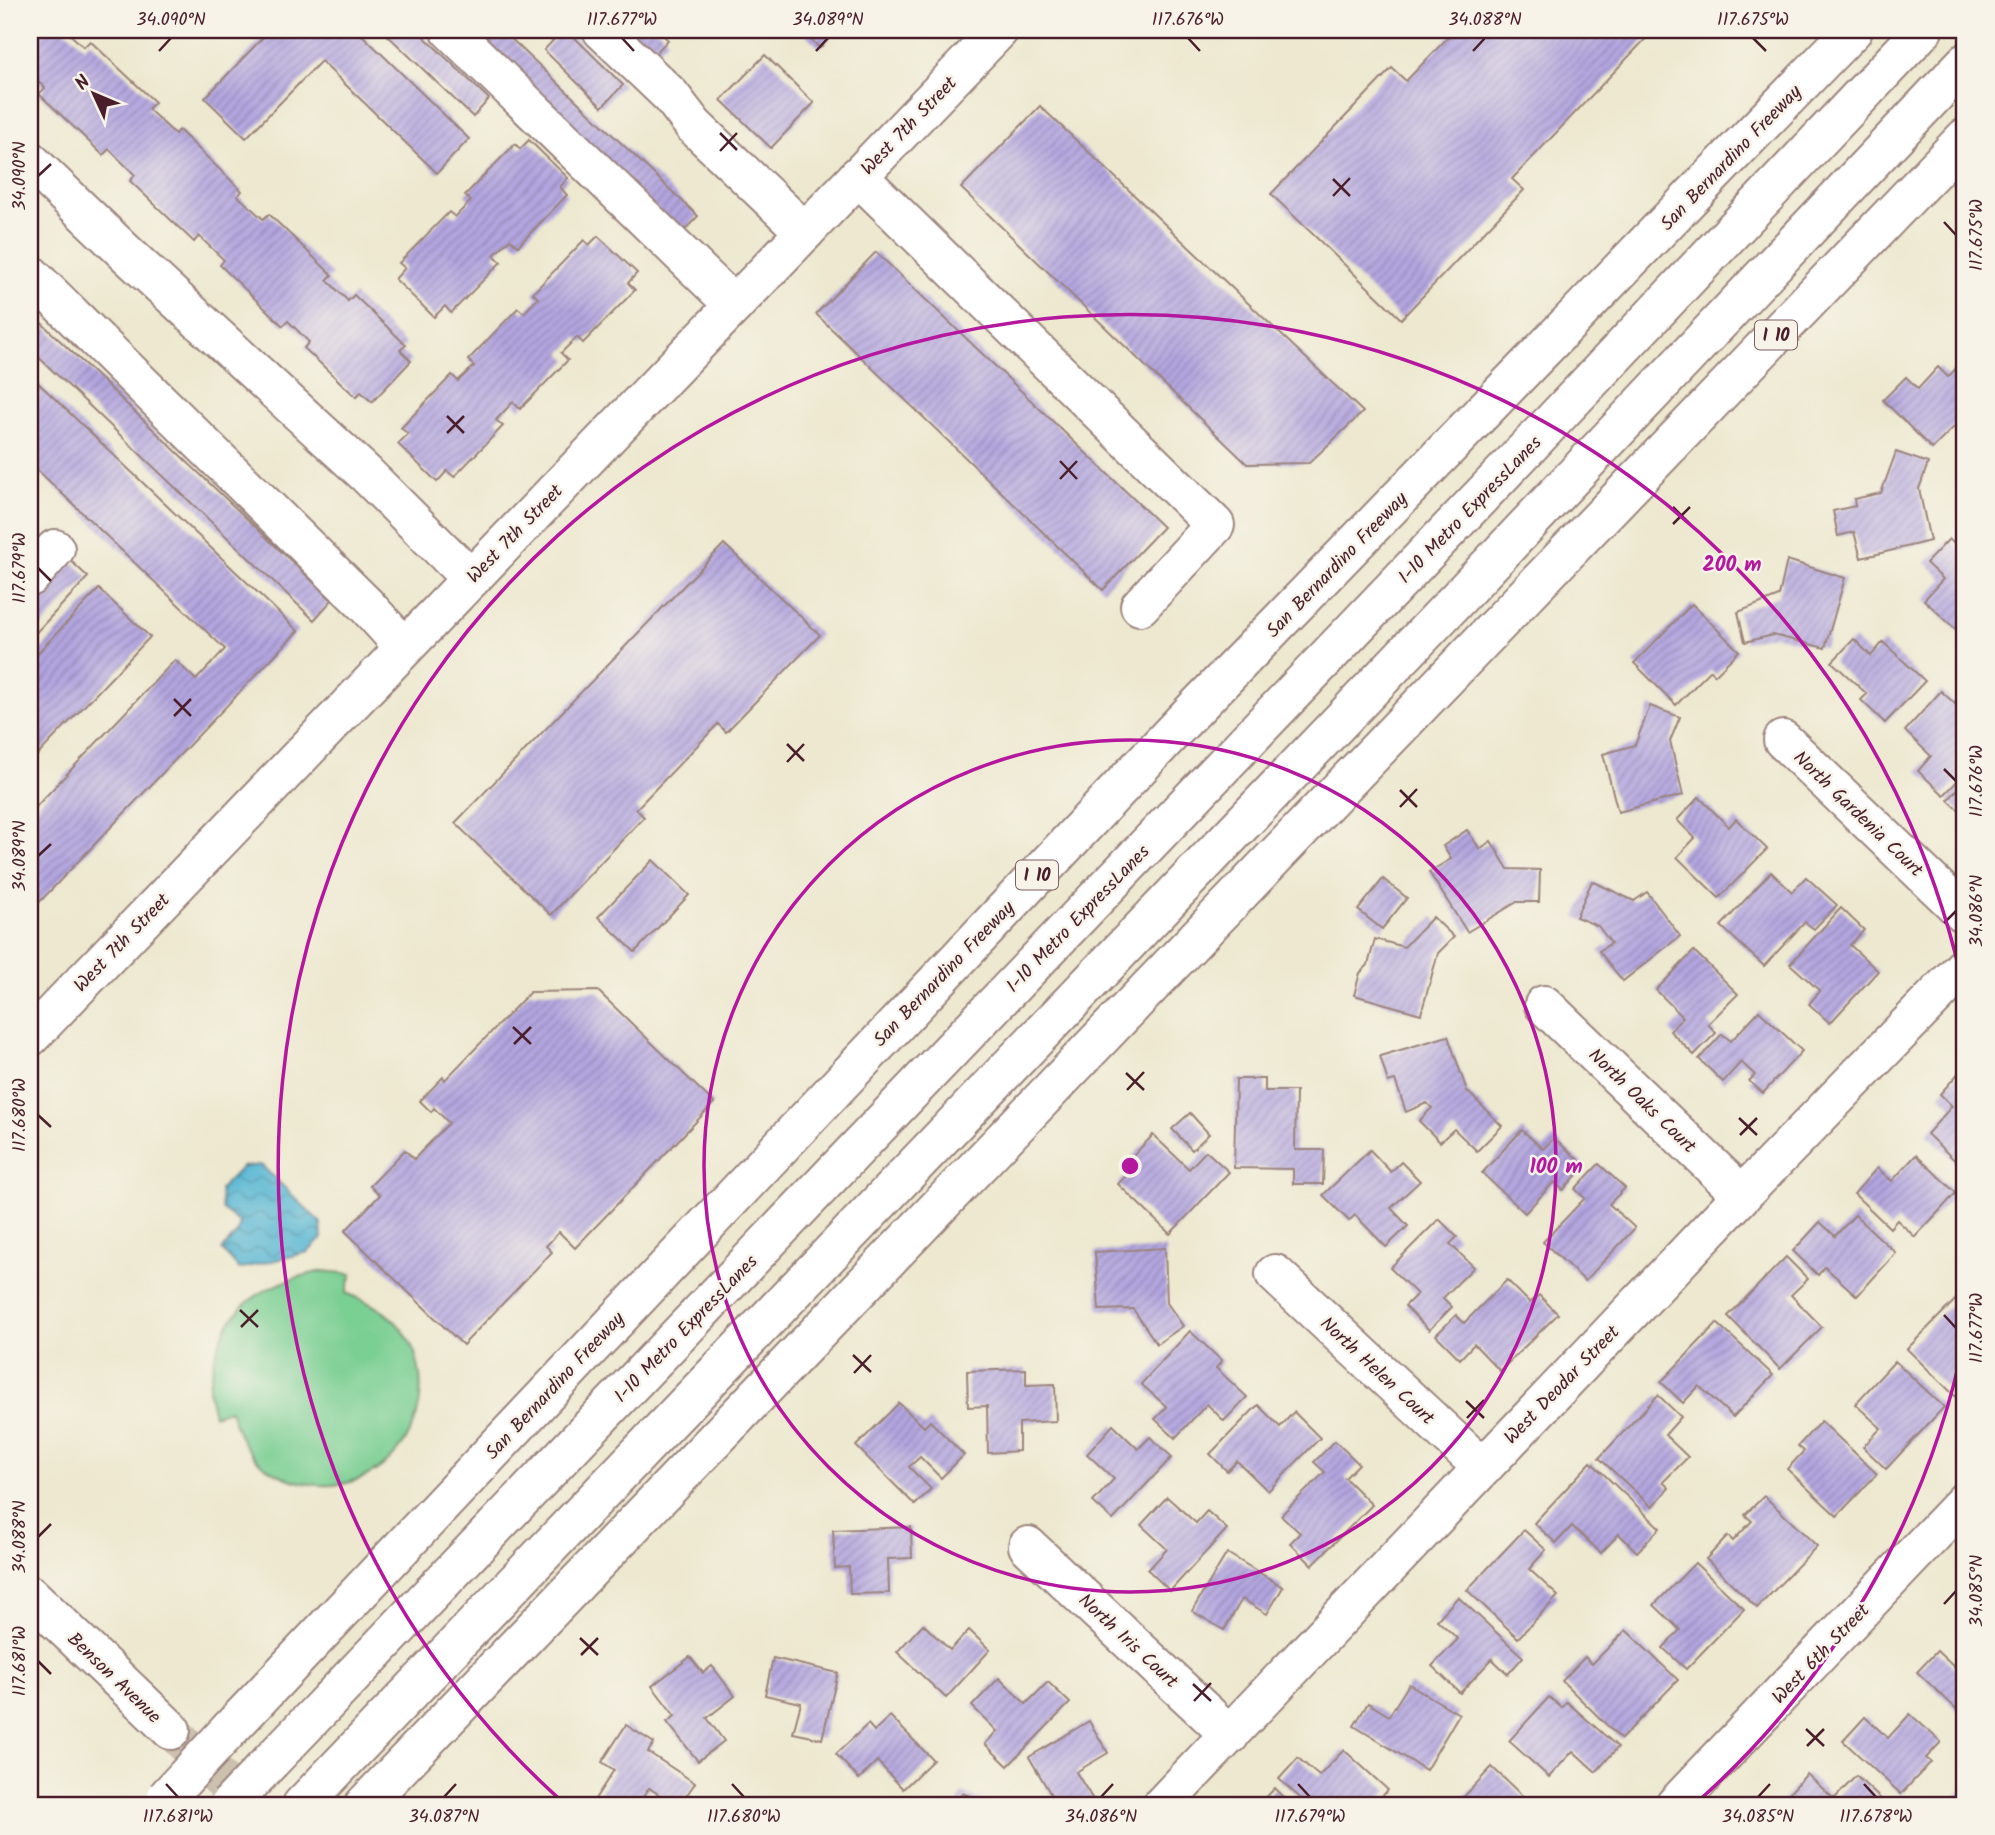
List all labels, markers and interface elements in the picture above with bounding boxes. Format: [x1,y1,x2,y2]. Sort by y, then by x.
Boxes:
text: 34.090°N [136,6,206,35]
text: 117.677°W [587,6,657,35]
text: 34.089°N [792,6,864,35]
text: 117.676°W [1152,6,1224,35]
text: 34.088°N [1448,6,1522,35]
text: 117.675°W [1717,6,1789,35]
north arrow [60,60,130,130]
text: N [68,69,98,98]
street label: West 7th Street [854,69,965,183]
street label: San Bernardino Freeway [1654,78,1810,238]
text: 34.090°N [6,141,35,211]
text: 117.675°W [1963,199,1992,271]
road number: I 10 [1755,320,1797,349]
street label: I-10 Metro ExpressLanes [1391,429,1549,591]
street label: West 7th Street [460,477,571,591]
street label: San Bernardino Freeway [1260,485,1416,645]
text: 117.679°W [6,532,35,604]
text: 200 m [1702,549,1762,582]
street label: North Gardenia Court [1785,744,1930,885]
text: 117.676°W [1963,745,1992,817]
text: 34.089°N [6,820,35,892]
street label: I-10 Metro ExpressLanes [999,838,1157,1000]
road number: I 10 [1016,860,1058,890]
text: 34.086°N [1963,875,1992,947]
street label: West 7th Street [67,886,178,1000]
street label: San Bernardino Freeway [867,894,1023,1054]
street label: North Oaks Court [1581,1042,1703,1162]
text: 117.680°W [6,1078,35,1152]
text: 100 m [1529,1151,1583,1184]
centre of rings [1118,1154,1142,1178]
street label: I-10 Metro ExpressLanes [607,1248,765,1410]
text: 117.677°W [1963,1293,1992,1363]
street label: San Bernardino Freeway [479,1305,633,1467]
street label: North Helen Court [1312,1310,1441,1433]
street label: West Deodar Street [1497,1318,1628,1452]
text: 34.088°N [6,1500,35,1574]
text: 34.085°N [1963,1555,1992,1627]
street label: North Iris Court [1071,1587,1185,1697]
street label: West 6th Street [1765,1597,1878,1712]
text: 117.681°W [6,1626,35,1696]
street label: Benson Avenue [60,1626,168,1732]
text: 117.681°W [143,1803,213,1832]
text: 34.087°N [409,1803,479,1832]
text: 117.680°W [707,1803,781,1832]
text: 34.086°N [1065,1803,1137,1832]
text: 117.679°W [1274,1803,1346,1832]
text: 34.085°N [1722,1803,1794,1832]
text: 117.678°W [1839,1803,1913,1832]

